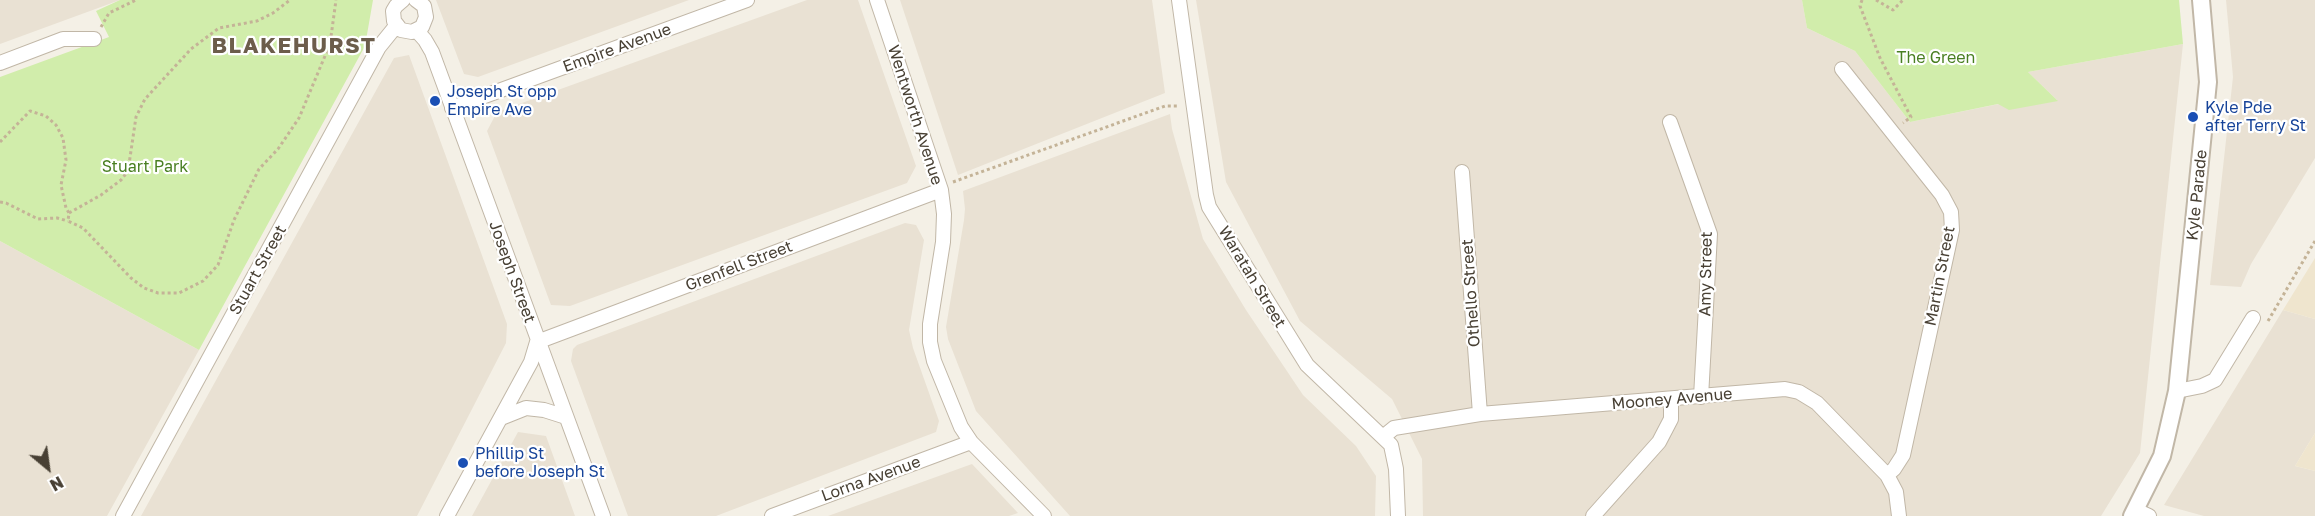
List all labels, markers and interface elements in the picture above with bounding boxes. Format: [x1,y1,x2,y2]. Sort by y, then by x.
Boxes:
street label: Empire Avenue [560,20,674,76]
district label: BLAKEHURST [211,33,377,59]
street label: Wentworth Avenue [883,43,947,187]
park label: The Green [1897,48,1975,68]
place label: Joseph St opp Empire Ave [447,82,557,120]
marker: Joseph St opp Empire Ave [428,94,442,108]
place label: Kyle Pde after Terry St [2205,98,2306,136]
marker: Kyle Pde after Terry St [2186,110,2200,124]
street label: Kyle Parade [2183,149,2211,241]
park label: Stuart Park [102,157,188,177]
street label: Joseph Street [485,218,539,326]
street label: Stuart Street [226,222,290,318]
street label: Waratah Street [1214,223,1290,331]
street label: Martin Street [1921,224,1959,328]
street label: Amy Street [1696,231,1716,317]
street label: Grenfell Street [683,237,795,295]
street label: Othello Street [1458,238,1484,348]
street label: Mooney Avenue [1611,384,1733,414]
north arrow [18,438,78,498]
place label: Phillip St before Joseph St [475,444,605,482]
street label: Lorna Avenue [819,452,923,506]
marker: Phillip St before Joseph St [456,456,470,470]
text: N [47,472,67,495]

